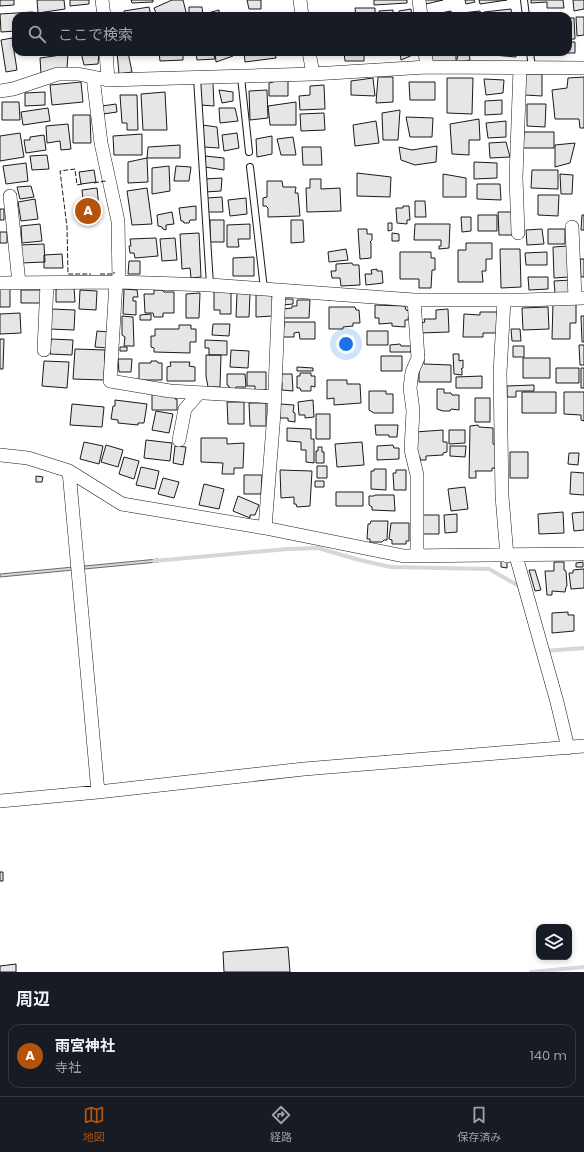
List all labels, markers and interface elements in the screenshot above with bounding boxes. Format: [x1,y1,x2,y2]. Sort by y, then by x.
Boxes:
search box [12,12,572,56]
icon: search [26,23,48,45]
text: ここで検索 [58,24,133,45]
pin: A [75,196,101,226]
your location [336,334,356,354]
map controls [536,924,572,960]
button: layers [536,924,572,960]
text: 周辺 [16,987,50,1011]
text: 雨宮神社 [55,1035,115,1056]
text: A [25,1046,35,1065]
text: 140 m [530,1046,567,1065]
text: 寺社 [55,1058,81,1077]
tab: 地図 [83,1104,105,1146]
tab: 経路 [270,1104,292,1146]
tab: 保存済み [457,1104,501,1146]

